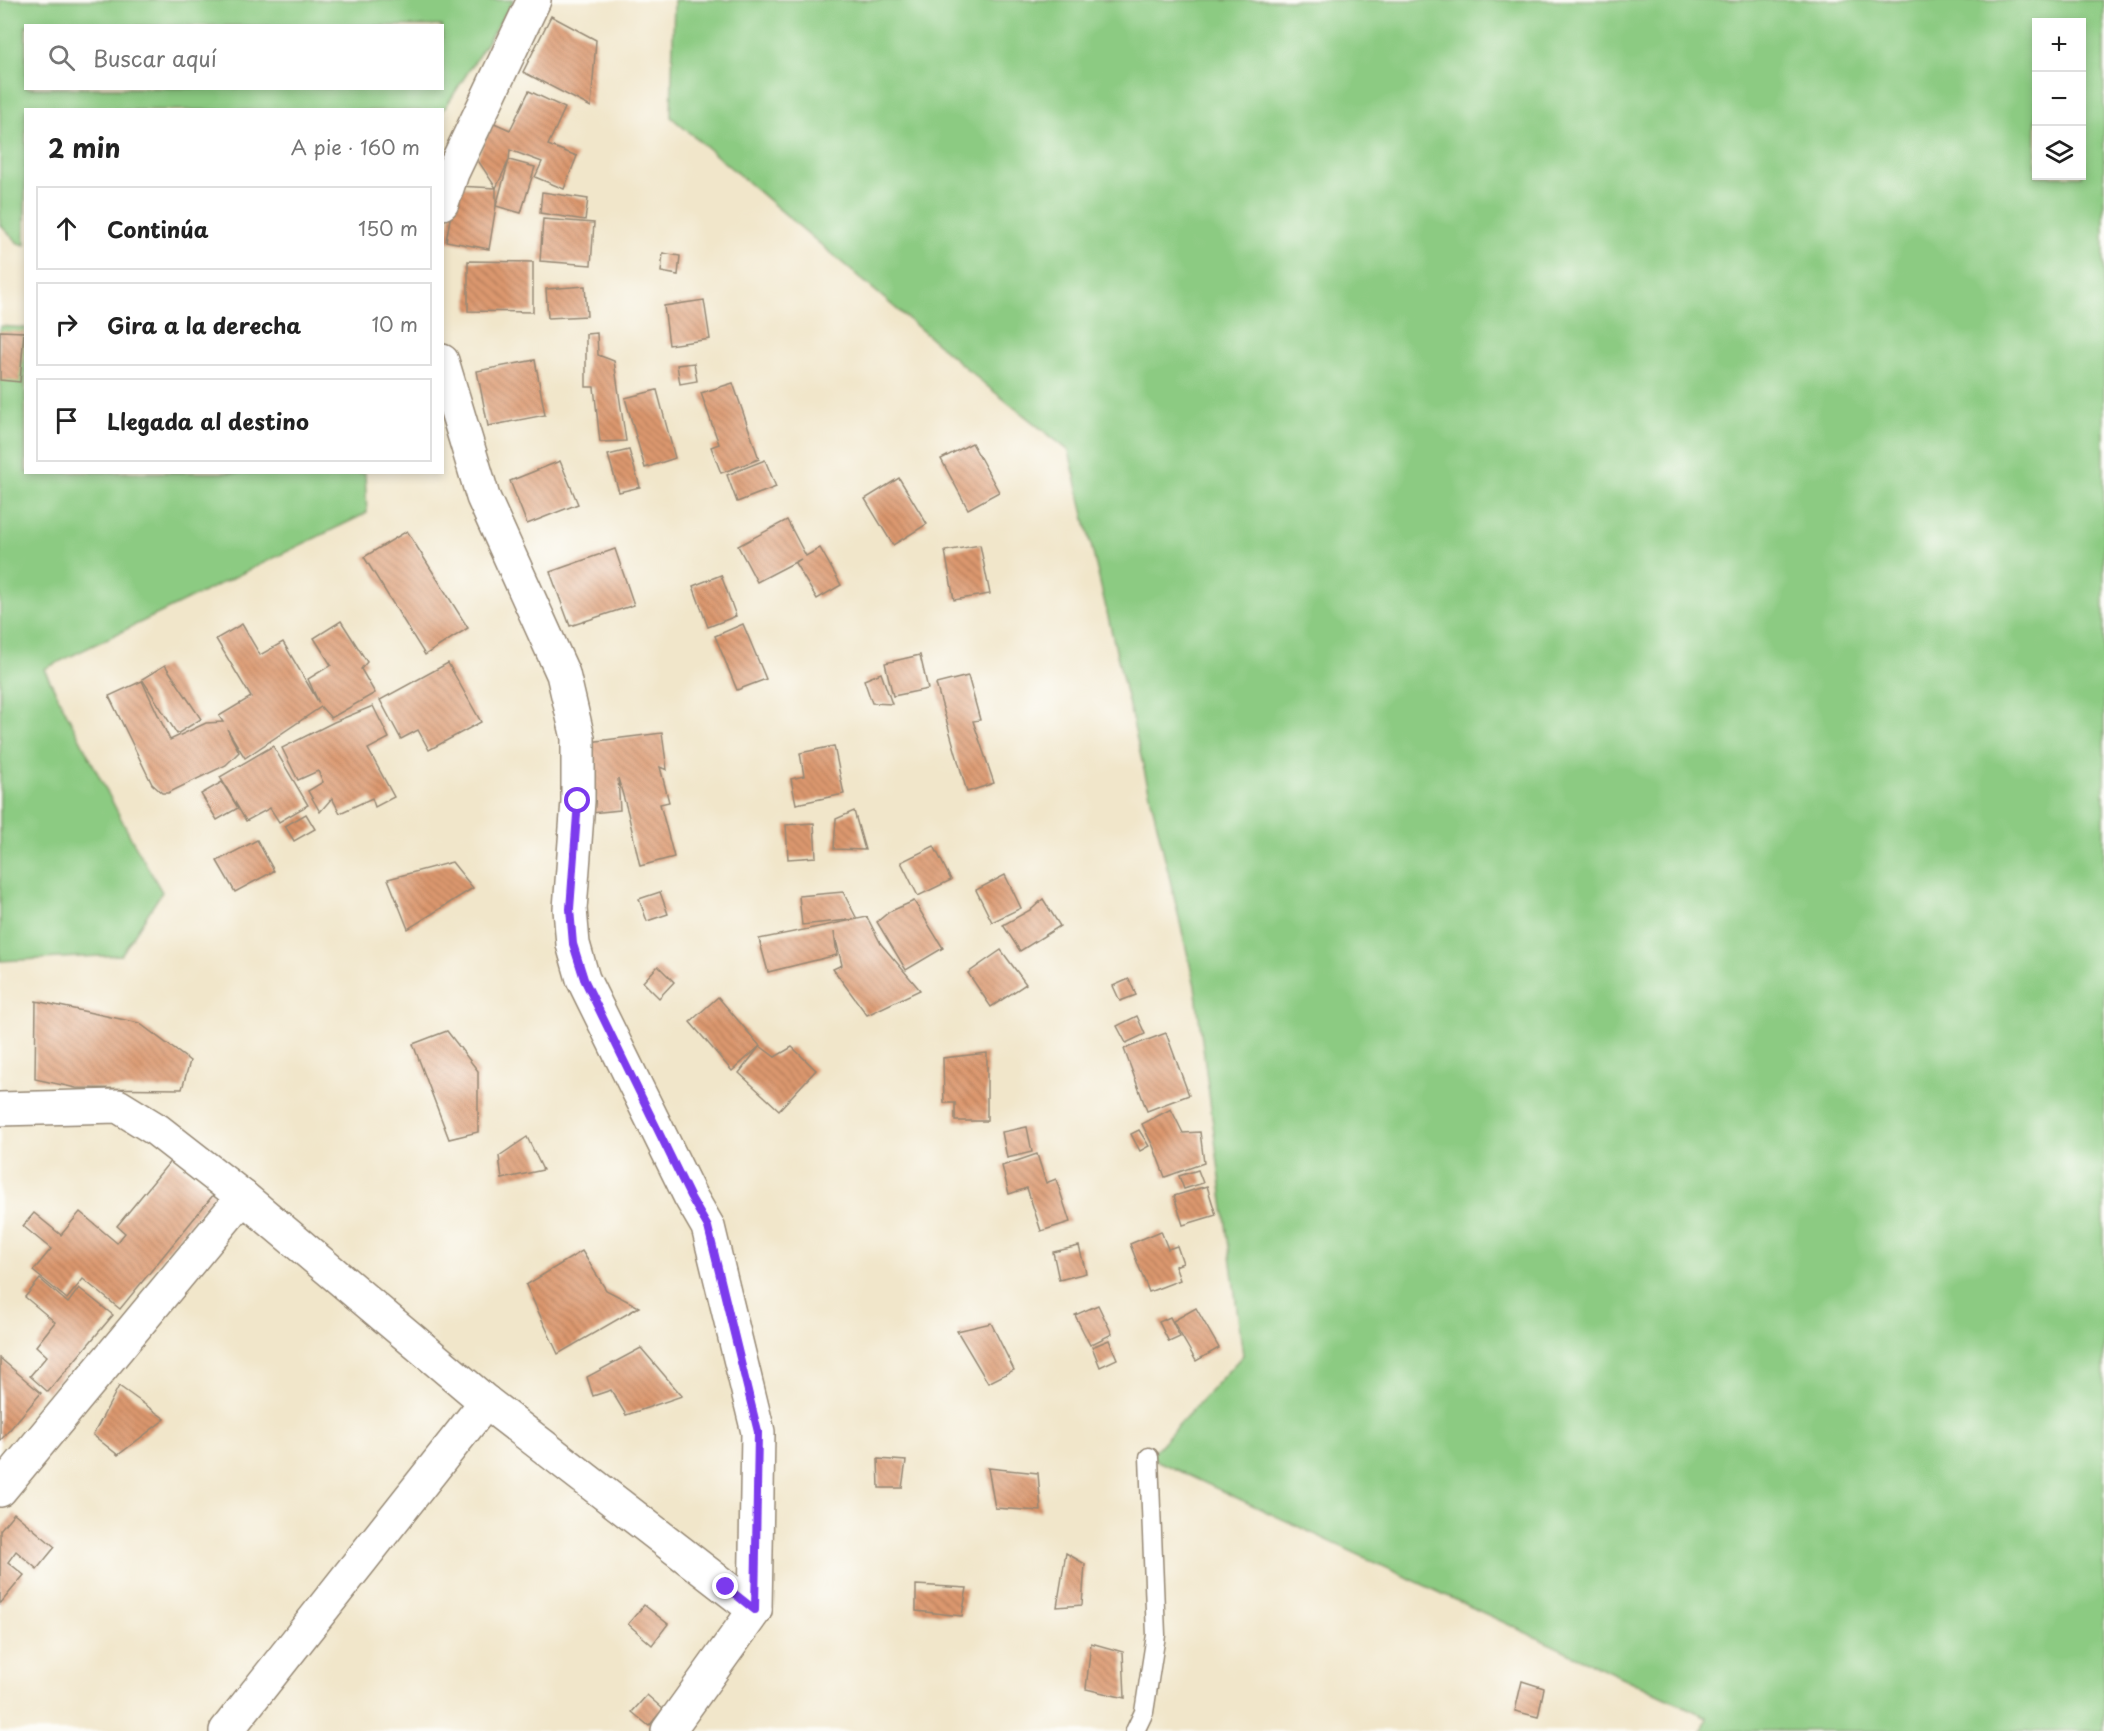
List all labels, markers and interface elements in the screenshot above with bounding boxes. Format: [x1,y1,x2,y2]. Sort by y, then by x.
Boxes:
map controls [2032,18,2086,180]
button: + [2032,18,2086,72]
search box [24,24,444,90]
icon: search [45,41,78,74]
text: Buscar aquí [93,41,217,74]
button: − [2032,72,2086,126]
button: layers [2032,126,2086,180]
text: 2 min [48,128,121,167]
text: A pie · 160 m [291,132,420,162]
icon: ahead [50,212,83,245]
text: Continúa [107,212,209,245]
text: 150 m [358,213,418,243]
icon: right [50,308,83,341]
text: Gira a la derecha [107,308,301,341]
text: 10 m [371,309,418,339]
icon: arrive [50,404,83,437]
text: Llegada al destino [107,404,309,437]
route start [564,787,590,813]
route end [712,1573,738,1599]

